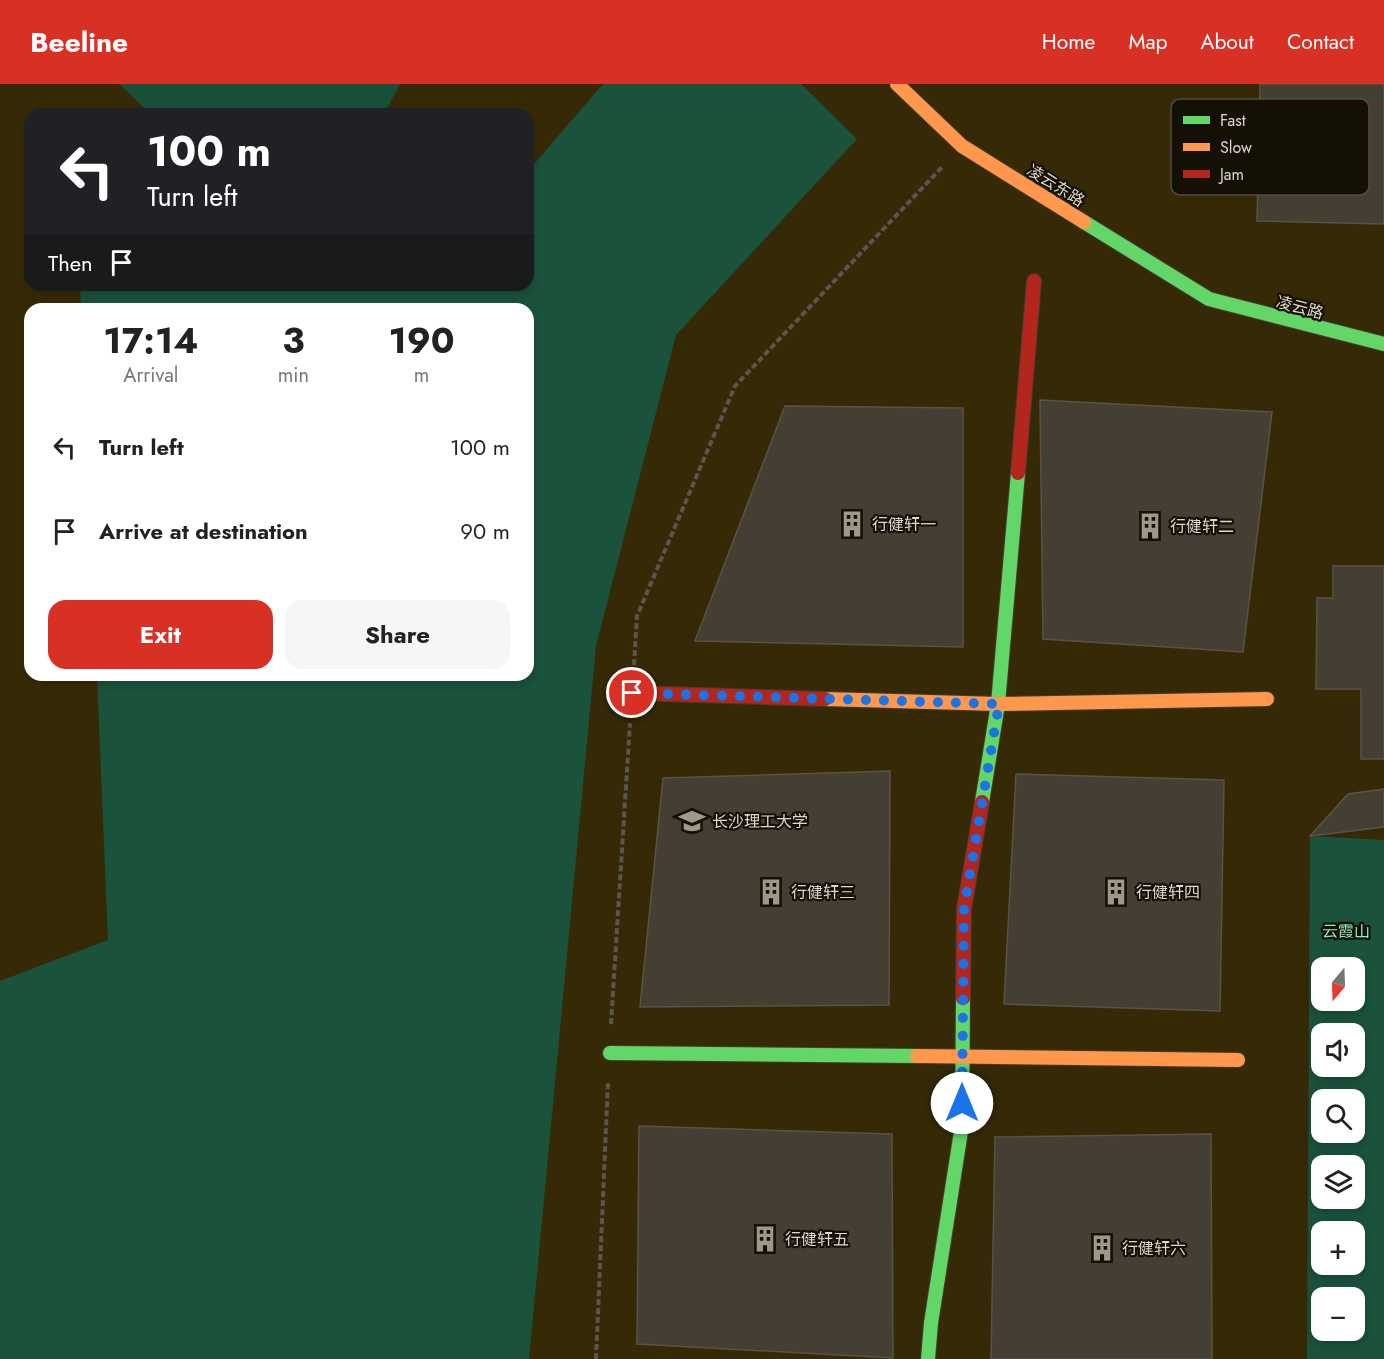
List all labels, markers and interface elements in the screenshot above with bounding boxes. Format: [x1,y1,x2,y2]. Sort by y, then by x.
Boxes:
text: Beeline [30,22,128,63]
text: Home [1042,27,1095,57]
text: Map [1128,27,1168,57]
text: About [1201,27,1254,57]
text: Contact [1287,27,1354,57]
legend [1171,99,1369,195]
text: Fast [1220,109,1246,132]
text: 100 m [147,121,271,182]
icon: left [48,132,126,210]
text: Slow [1220,136,1252,159]
street label: 凌云东路 [1022,159,1089,212]
text: Jam [1218,163,1244,186]
text: Turn left [147,177,237,216]
icon: arrive [105,246,138,279]
text: Then [48,247,93,279]
street label: 凌云路 [1274,290,1326,325]
text: 17:14 [103,314,198,366]
text: 3 [282,314,305,366]
text: 190 [388,314,455,366]
text: Arrival [123,361,178,390]
text: min [278,361,309,390]
text: m [414,361,429,390]
icon: left [48,431,81,464]
text: Turn left [99,431,184,463]
text: 100 m [450,431,510,463]
building icon: 行健轩一 [837,509,867,539]
building icon: 行健轩二 [1135,511,1165,541]
place label: 行健轩一 [872,513,936,536]
icon: arrive [48,515,81,548]
text: Arrive at destination [99,515,308,547]
text: 90 m [460,515,510,547]
place label: 行健轩二 [1170,515,1234,538]
button: Exit [48,600,273,669]
button: Share [285,600,510,669]
pin [606,667,657,718]
icon: arrive [615,676,648,709]
school or university icon: 长沙理工大学 [677,806,707,836]
place label: 长沙理工大学 [712,810,808,833]
building icon: 行健轩三 [756,877,786,907]
building icon: 行健轩四 [1101,877,1131,907]
place label: 行健轩三 [791,881,855,904]
place label: 行健轩四 [1136,881,1200,904]
park label: 云霞山 [1322,920,1370,943]
north arrow [1311,957,1365,1011]
map controls [1311,957,1365,1341]
button: sound [1311,1023,1365,1077]
position arrow [930,1071,994,1135]
button: search [1311,1089,1365,1143]
button: layers [1311,1155,1365,1209]
button: + [1311,1221,1365,1275]
building icon: 行健轩五 [750,1224,780,1254]
place label: 行健轩五 [785,1228,849,1251]
building icon: 行健轩六 [1087,1233,1117,1263]
place label: 行健轩六 [1122,1237,1186,1260]
button: − [1311,1287,1365,1341]

